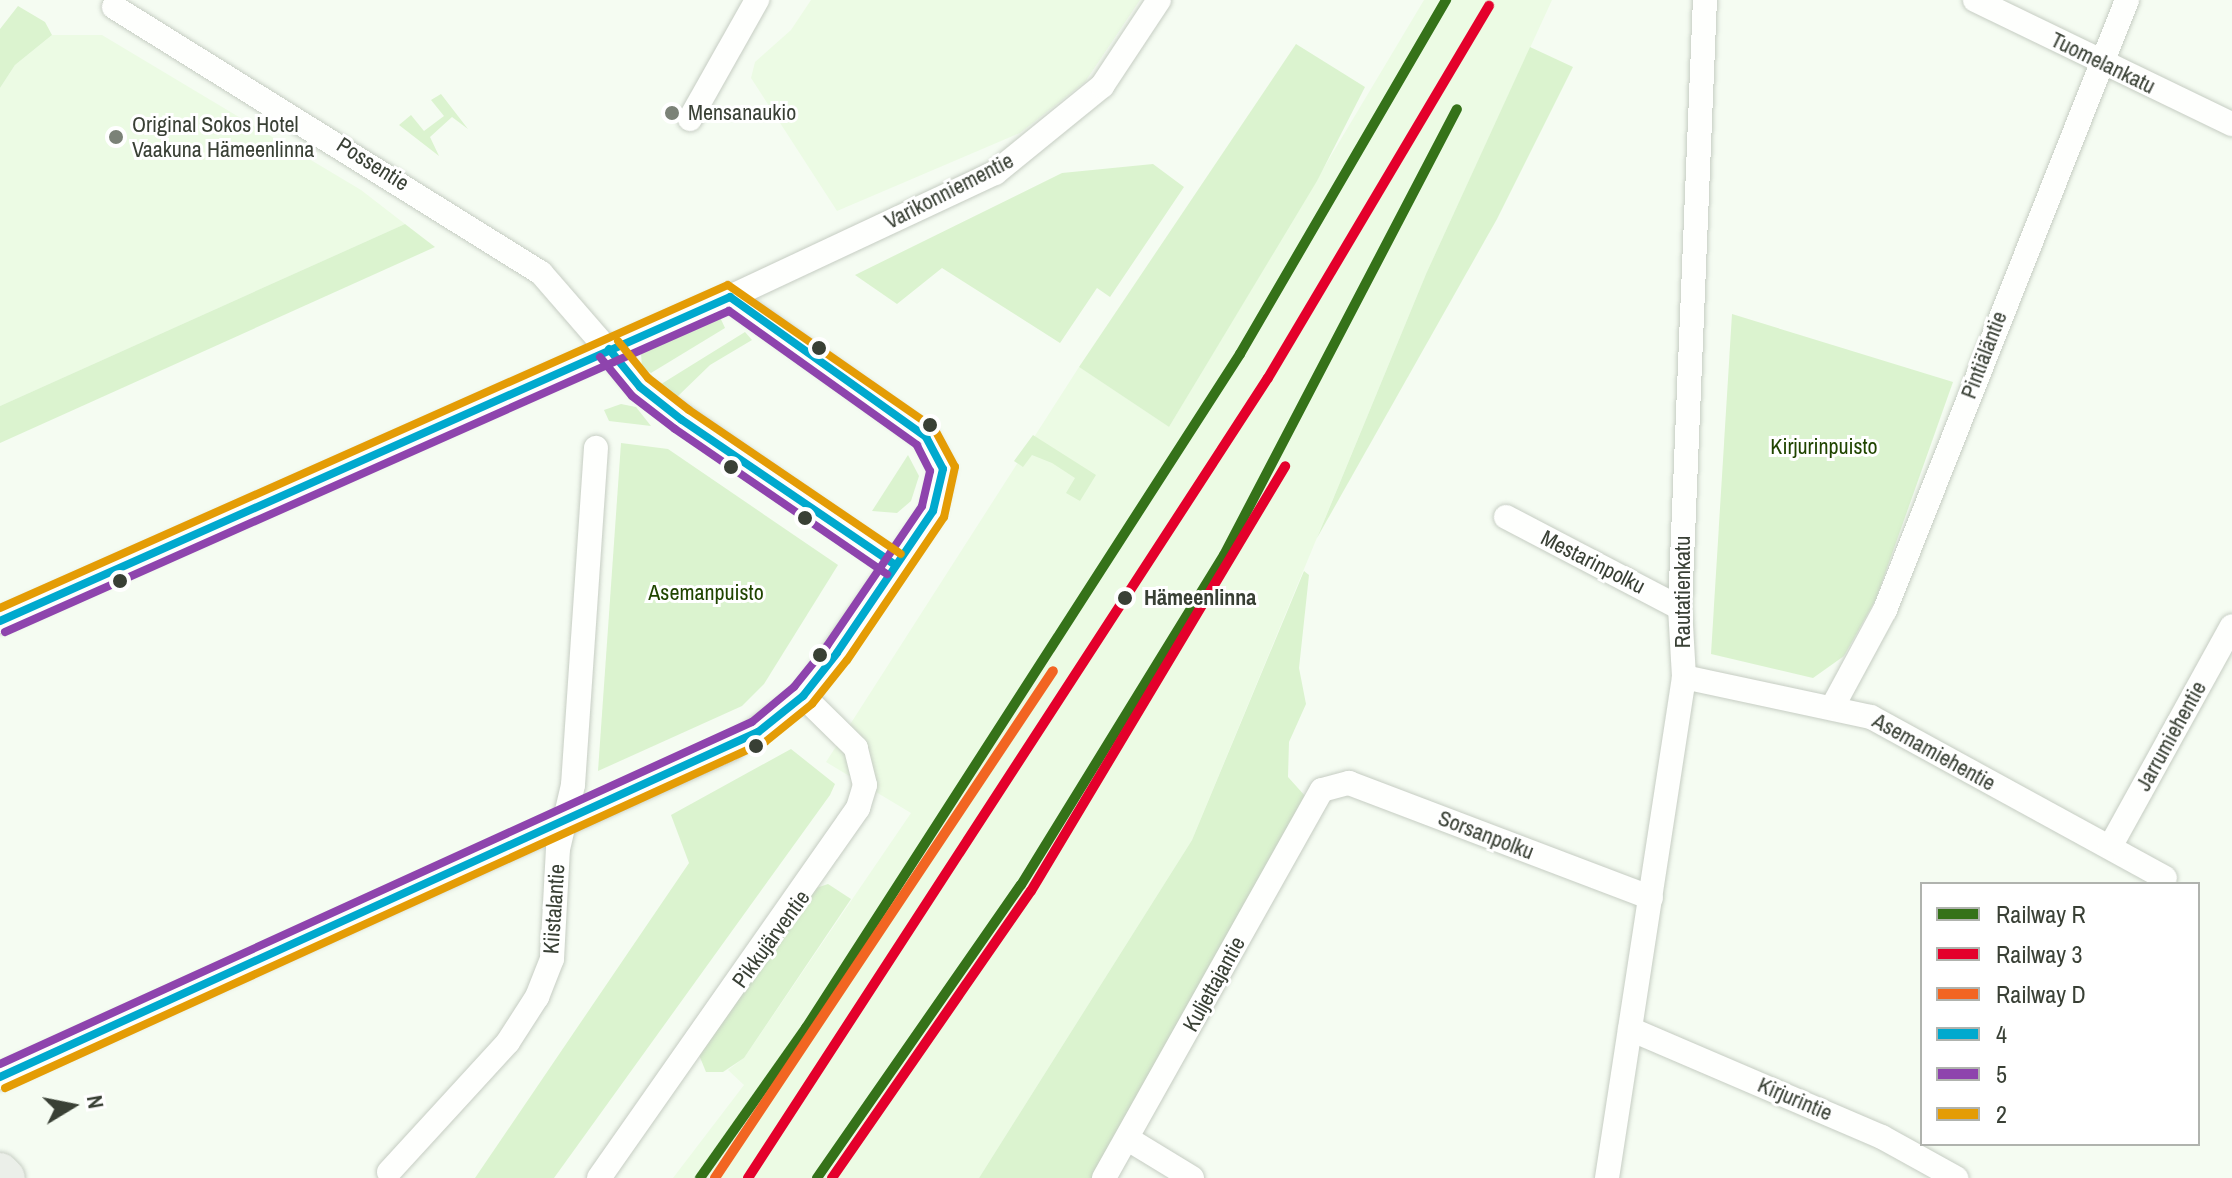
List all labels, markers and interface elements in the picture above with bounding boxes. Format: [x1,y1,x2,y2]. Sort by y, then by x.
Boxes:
street label: Tuomelankatu [2047,26,2159,100]
place label: Mensanaukio [688,100,796,126]
marker: Mensanaukio [663,104,681,122]
place label: Original Sokos Hotel Vaakuna Hämeenlinna [132,111,314,162]
marker: Original Sokos Hotel Vaakuna Hämeenlinna [107,128,125,146]
street label: Possentie [332,132,414,196]
street label: Varikonniementie [880,147,1018,235]
street label: Pintiäläntie [1955,308,2013,402]
unlabelled marker [811,340,827,356]
unlabelled marker [922,417,938,433]
park label: Kirjurinpuisto [1770,434,1878,460]
unlabelled marker [723,459,739,475]
unlabelled marker [797,510,813,526]
street label: Mestarinpolku [1537,525,1649,599]
street label: Rautatienkatu [1670,536,1696,648]
unlabelled marker [112,573,128,589]
park label: Asemanpuisto [648,580,764,606]
place label: Hämeenlinna [1144,585,1256,611]
marker: Hämeenlinna [1113,586,1137,610]
unlabelled marker [812,647,828,663]
street label: Jarrumiehentie [2130,677,2212,795]
street label: Asemamiehentie [1868,707,2000,797]
unlabelled marker [748,738,764,754]
street label: Sorsanpolku [1434,805,1538,865]
street label: Kiistalantie [538,863,570,955]
legend [1920,882,2200,1146]
street label: Pikkujärventie [727,885,815,993]
text: Railway R [1996,898,2086,930]
street label: Kuljettajantie [1177,932,1251,1036]
text: Railway 3 [1996,938,2082,970]
text: Railway D [1996,978,2086,1010]
text: 4 [1996,1018,2007,1050]
text: 5 [1996,1058,2007,1090]
north arrow [32,1066,112,1146]
street label: Kirjurintie [1754,1072,1836,1126]
text: N [80,1093,112,1111]
text: 2 [1996,1098,2007,1130]

